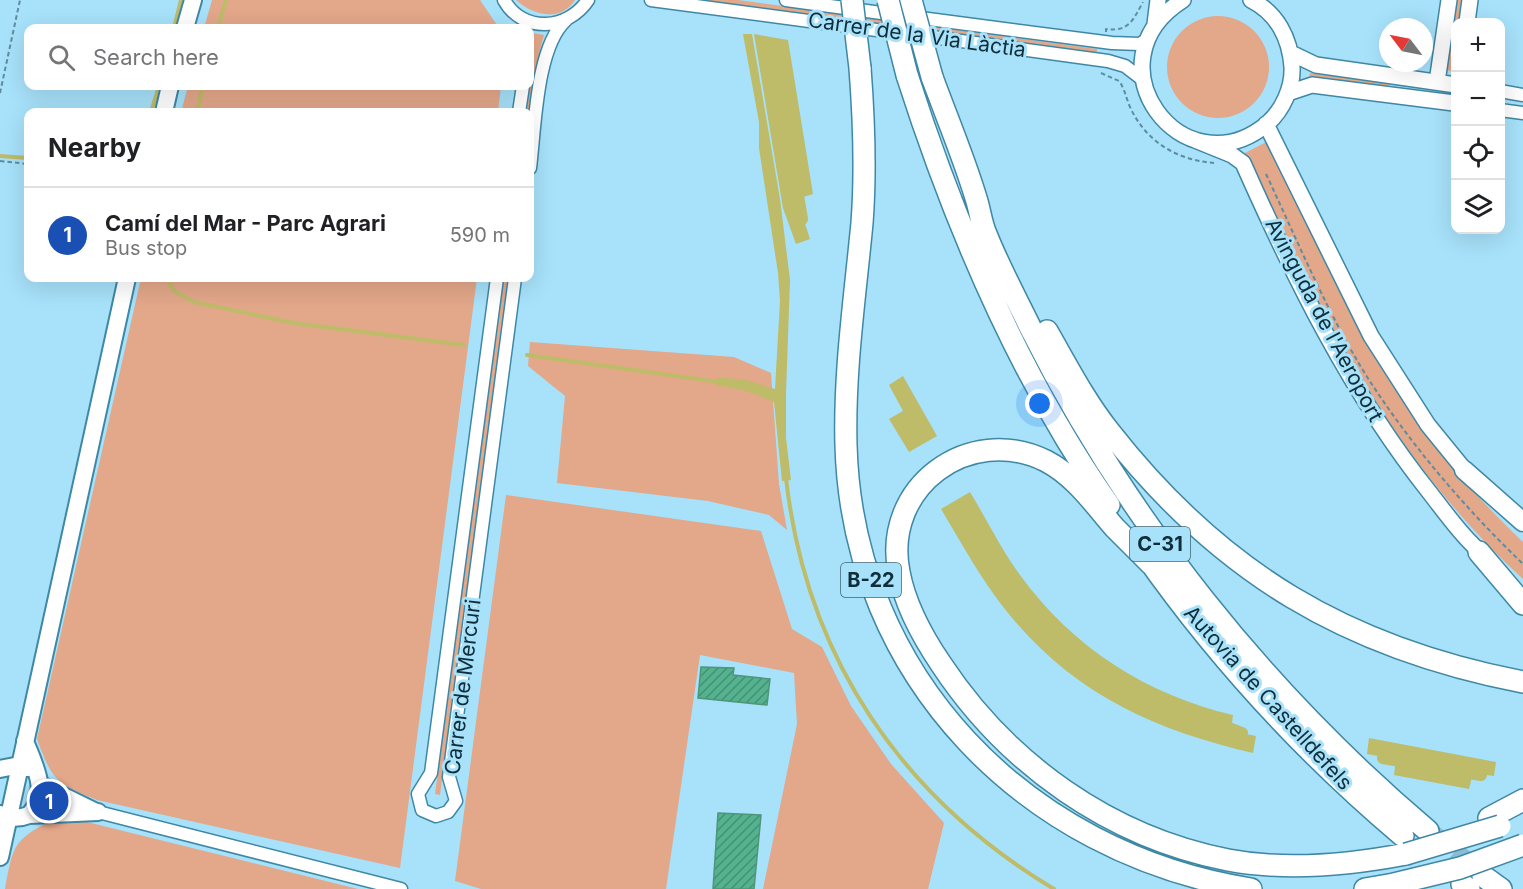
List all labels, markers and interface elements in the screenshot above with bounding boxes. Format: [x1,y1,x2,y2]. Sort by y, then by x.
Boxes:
street label: Carrer de la Via Làctia [807,7,1027,62]
north arrow [1379,18,1433,72]
map controls [1451,18,1505,234]
button: + [1451,18,1505,72]
search box [24,24,534,90]
icon: search [45,41,78,74]
text: Search here [93,44,219,70]
button: − [1451,72,1505,126]
button: locate [1451,126,1505,180]
text: Nearby [48,132,141,163]
button: layers [1451,180,1505,234]
text: Camí del Mar - Parc Agrari [105,210,386,236]
street label: Avinguda de l'Aeroport [1260,214,1389,426]
text: 1 [63,223,72,247]
text: 590 m [450,223,510,247]
text: Bus stop [105,236,187,260]
your location [1025,389,1054,418]
road number: C-31 [1130,527,1190,561]
road number: B-22 [841,563,901,597]
street label: Carrer de Mercuri [439,598,486,776]
street label: Autovia de Castelldefels [1179,600,1358,795]
pin: 1 [29,778,68,824]

